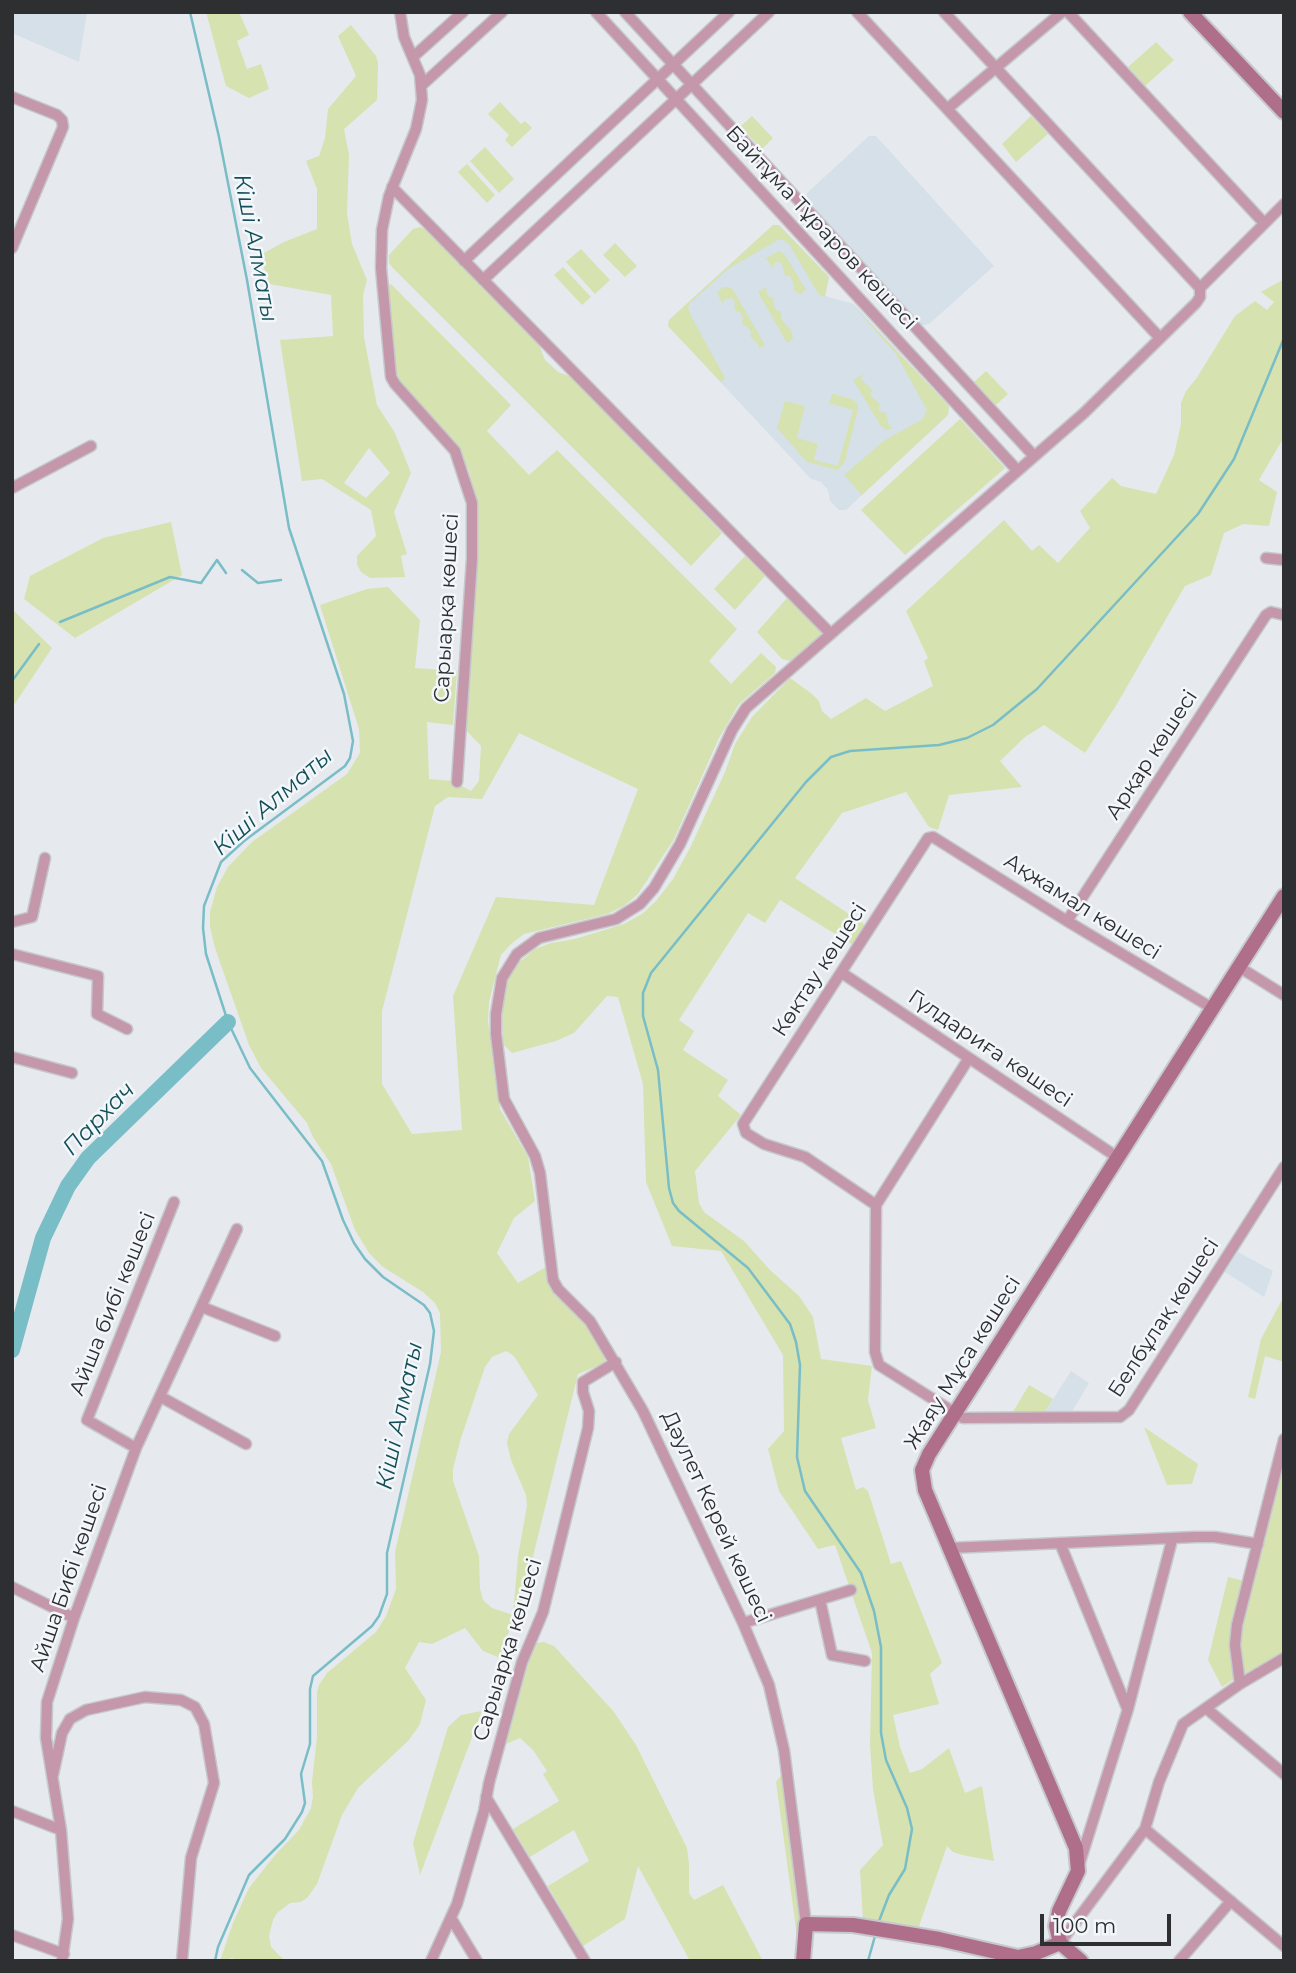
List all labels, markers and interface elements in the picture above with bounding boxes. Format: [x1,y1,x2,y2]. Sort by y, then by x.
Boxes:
street label: Байтұма Тұраров көшесі [720,121,922,335]
water label: Кіші Алматы [227,172,283,324]
street label: Сарыарқа көшесі [429,513,465,703]
street label: Арқар көшесі [1101,685,1203,825]
water label: Кіші Алматы [207,742,339,862]
street label: Ақжамал көшесі [999,849,1165,965]
street label: Көктау көшесі [767,899,873,1041]
street label: Гүлдариға көшесі [903,985,1077,1113]
water label: Пархач [57,1076,141,1162]
street label: Айша бибі көшесі [65,1208,161,1400]
street label: Белбұлақ көшесі [1103,1234,1225,1402]
street label: Жаяу Мұса көшесі [899,1272,1027,1454]
water label: Кіші Алматы [371,1340,429,1492]
street label: Дәулет Керей көшесі [656,1407,776,1627]
street label: Айша Бибі көшесі [25,1481,113,1675]
street label: Сарыарқа көшесі [468,1556,548,1744]
scale bar [1044,1899,1175,1943]
text: 100 m [1053,1913,1116,1938]

